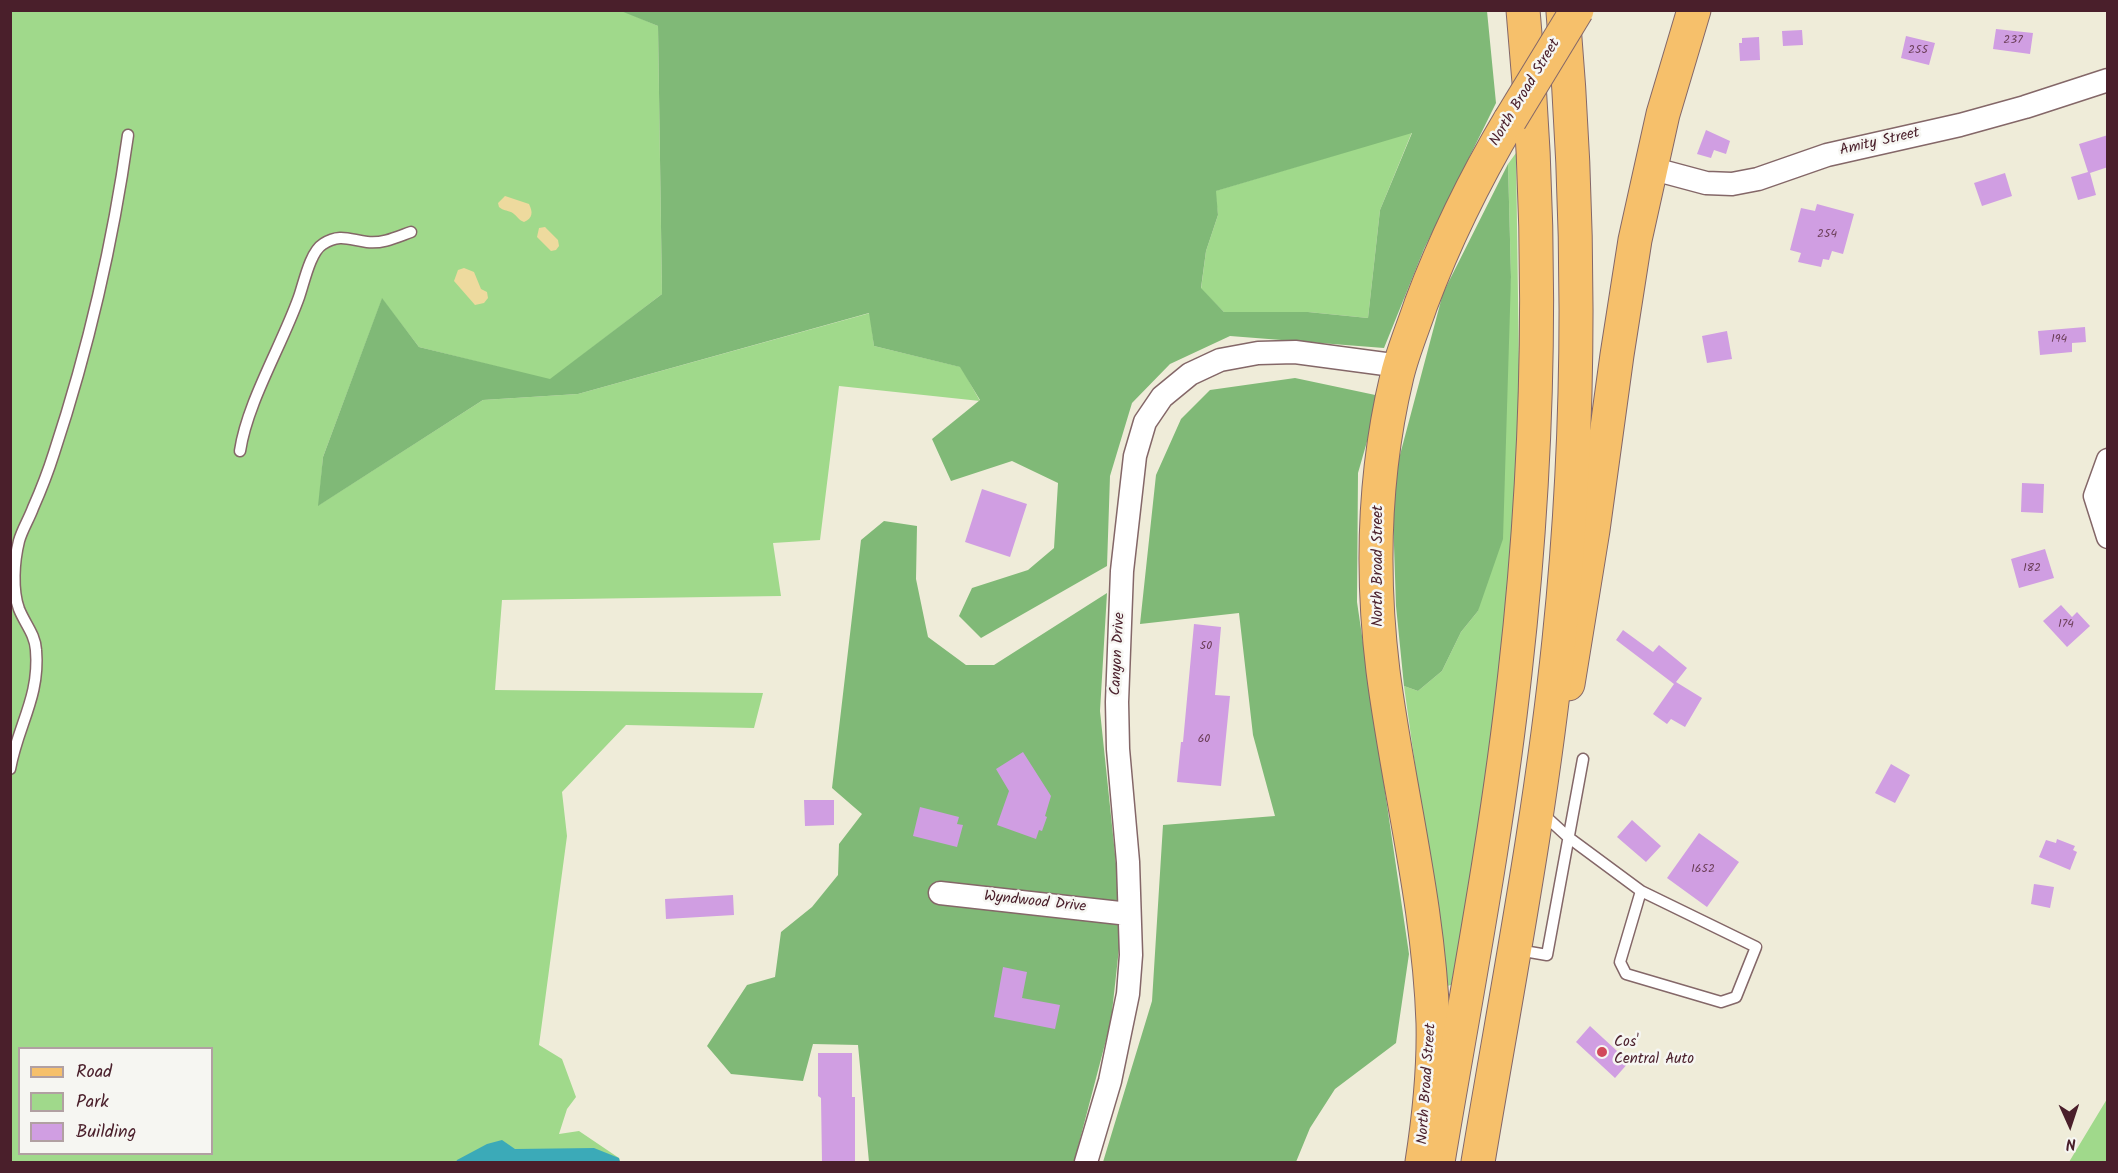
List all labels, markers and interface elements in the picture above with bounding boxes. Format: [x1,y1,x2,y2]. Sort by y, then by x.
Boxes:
house number: 237 [2003,34,2023,48]
street label: North Broad Street [1487,36,1565,150]
house number: 255 [1908,44,1928,58]
street label: Amity Street [1838,125,1922,161]
house number: 254 [1817,228,1837,242]
house number: 194 [2051,333,2067,347]
street label: North Broad Street [1370,505,1388,627]
house number: 182 [2023,562,2041,576]
street label: Canyon Drive [1108,612,1130,696]
house number: 174 [2058,618,2074,632]
house number: 50 [1200,640,1212,654]
house number: 60 [1198,733,1210,747]
house number: 1652 [1691,863,1715,877]
street label: Wyndwood Drive [983,889,1087,917]
street label: North Broad Street [1415,1023,1441,1145]
place label: Cos' Central Auto [1614,1034,1694,1069]
marker: Cos' Central Auto [1595,1045,1609,1059]
legend [18,1047,213,1155]
text: Road [76,1058,112,1087]
text: Park [76,1088,109,1117]
north arrow [2040,1095,2100,1155]
text: Building [76,1118,136,1147]
text: N [2065,1131,2077,1156]

